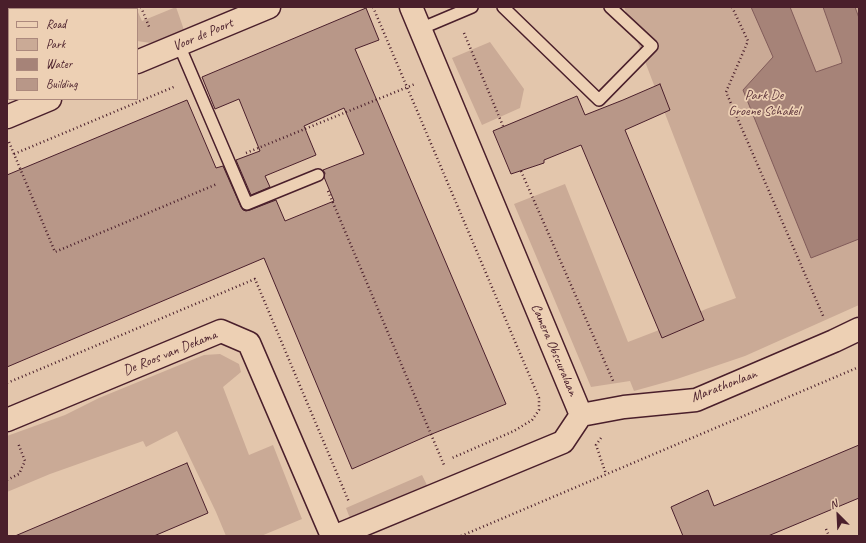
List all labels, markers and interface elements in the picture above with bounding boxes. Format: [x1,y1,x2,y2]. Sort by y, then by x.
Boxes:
legend [8,8,138,100]
street label: Voor de Poort [170,15,236,55]
text: Road [46,16,66,32]
text: Park [46,36,65,52]
text: Water [46,56,72,72]
text: Building [46,76,78,92]
park label: Park De Groene Schakel [728,87,800,120]
street label: Camera Obscuralaan [527,301,581,399]
street label: De Roos van Dekama [121,327,219,379]
street label: Marathonlaan [689,366,759,406]
north arrow [818,495,858,535]
text: N [827,496,839,512]

